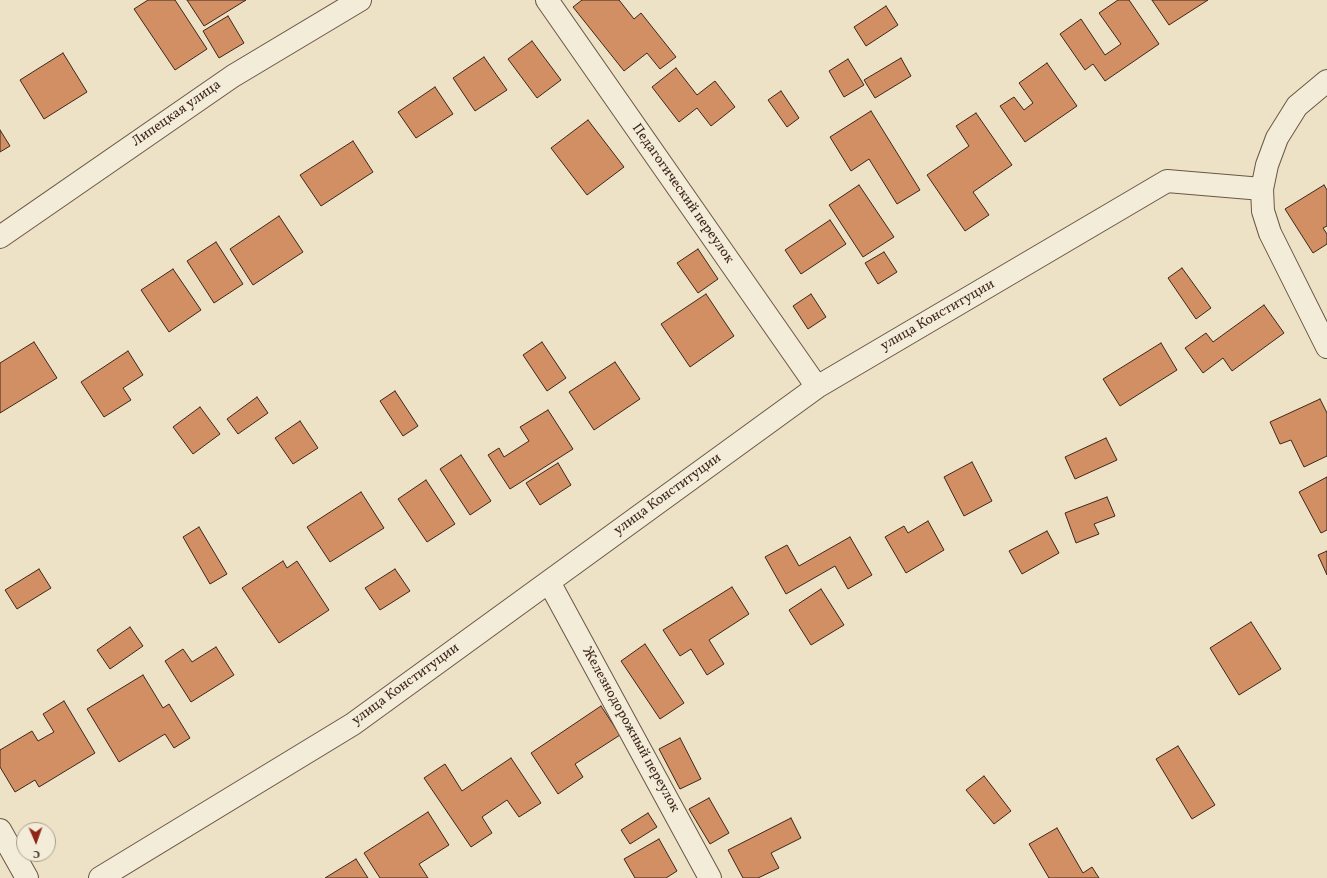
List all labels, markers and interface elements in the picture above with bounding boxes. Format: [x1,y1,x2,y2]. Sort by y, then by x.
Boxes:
street label: Липецкая улица [129,77,225,151]
street label: Педагогический переулок [627,121,737,267]
street label: улица Конституции [878,277,998,355]
street label: улица Конституции [611,450,725,540]
street label: улица Конституции [349,640,463,730]
street label: Железнодорожный переулок [577,644,683,816]
north arrow [16,822,56,862]
text: С [33,846,40,861]

